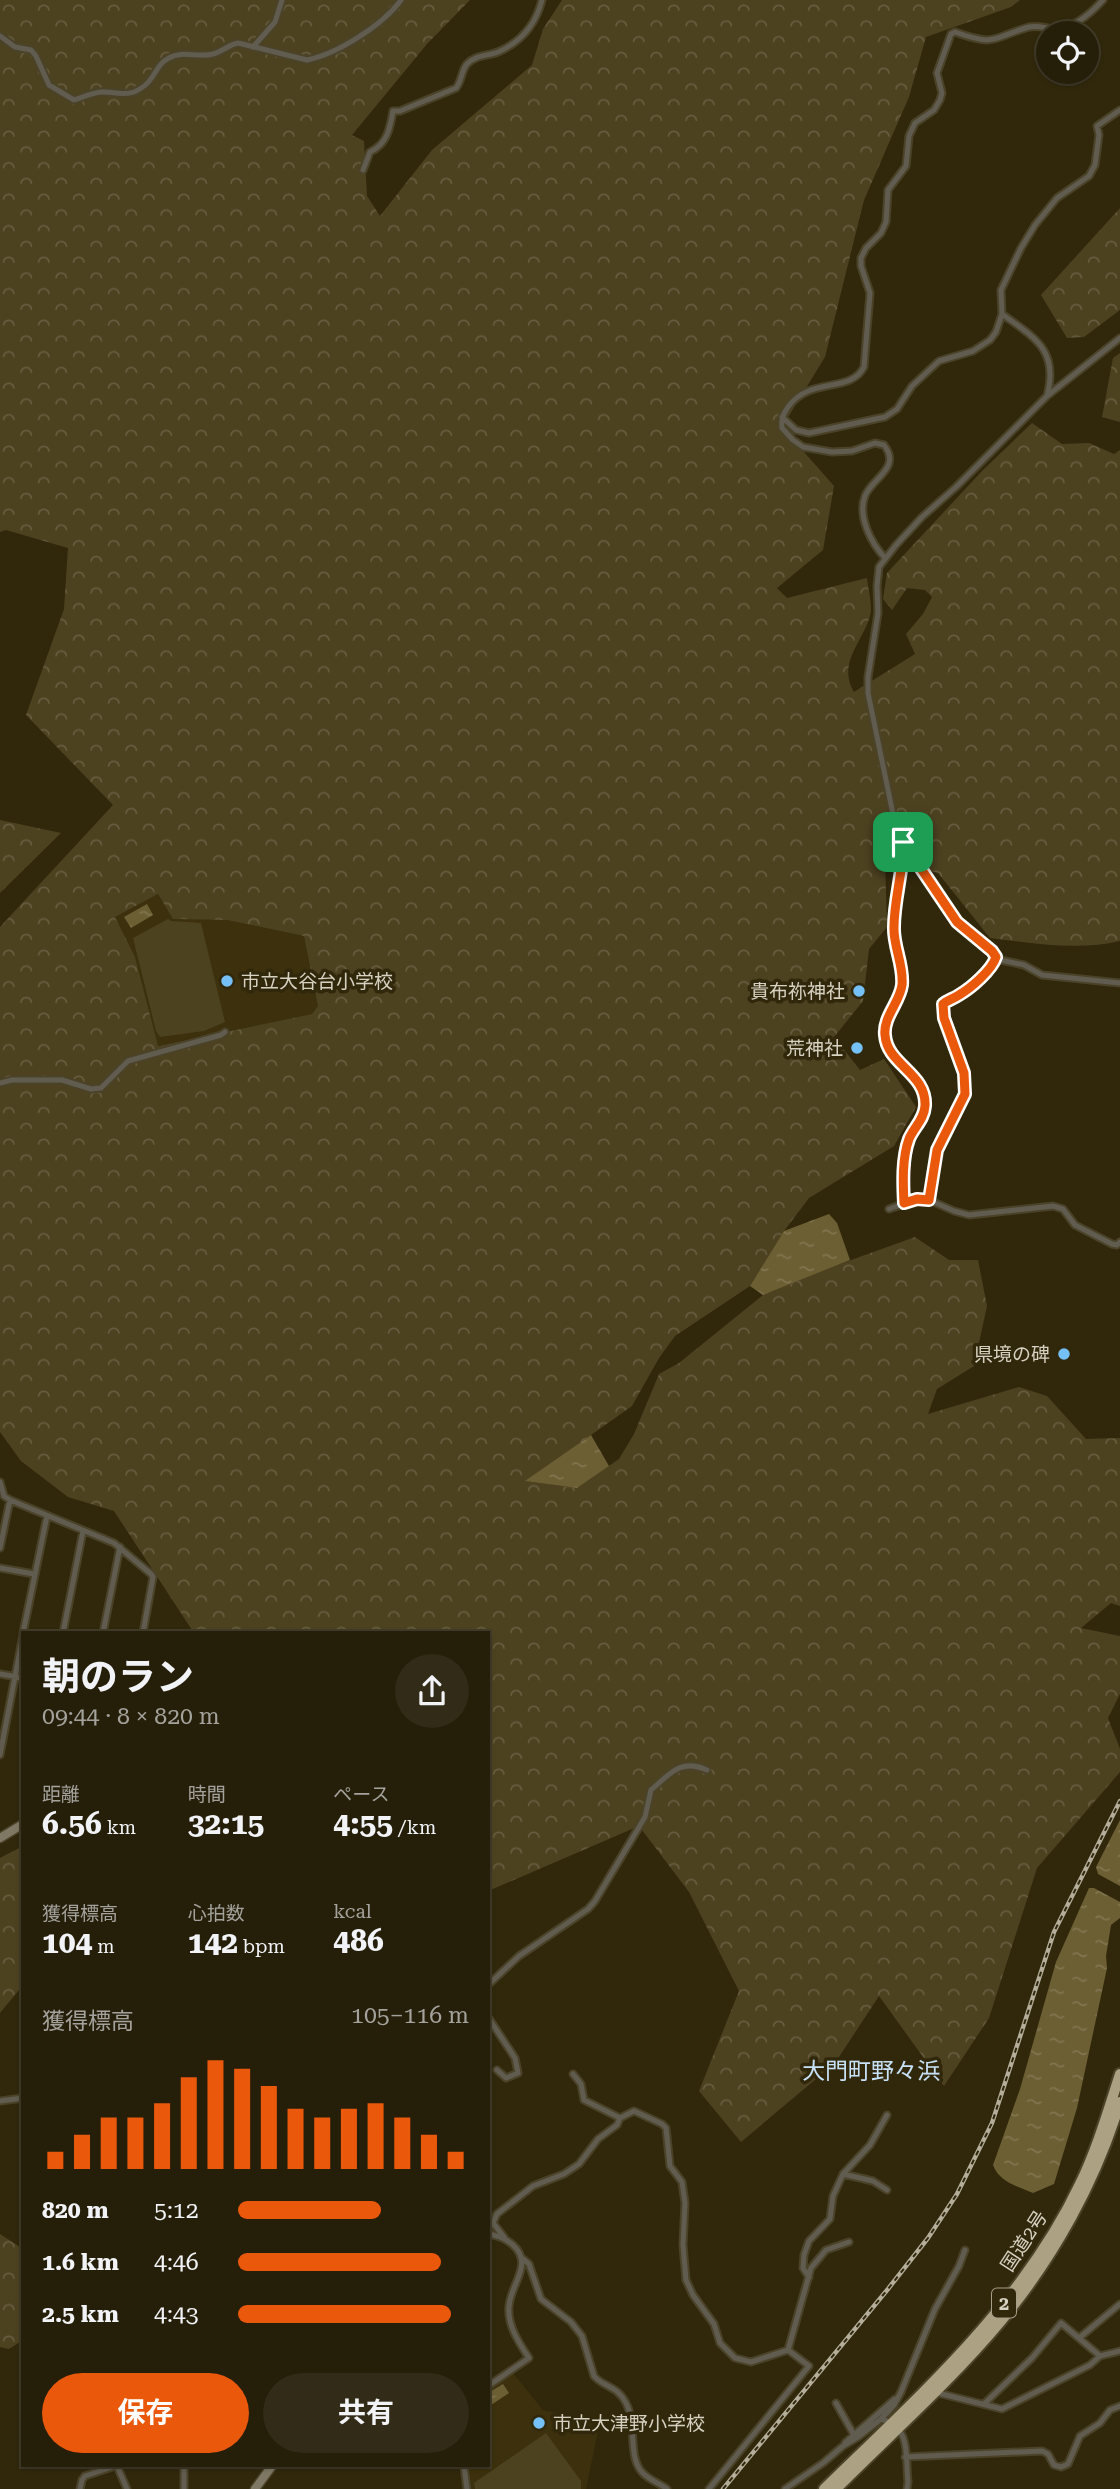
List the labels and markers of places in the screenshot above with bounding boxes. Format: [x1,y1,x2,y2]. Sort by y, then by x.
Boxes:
pin [873,812,933,872]
place label: 市立大谷台小学校 [241,970,393,993]
marker: 市立大谷台小学校 [219,973,235,989]
place label: 貴布祢神社 [750,980,845,1003]
marker: 貴布祢神社 [851,983,867,999]
place label: 荒神社 [786,1037,843,1060]
marker: 荒神社 [849,1040,865,1056]
place label: 県境の碑 [974,1343,1050,1366]
marker: 県境の碑 [1056,1346,1072,1362]
place label: 市立大津野小学校 [553,2412,705,2435]
marker: 市立大津野小学校 [531,2415,547,2431]

